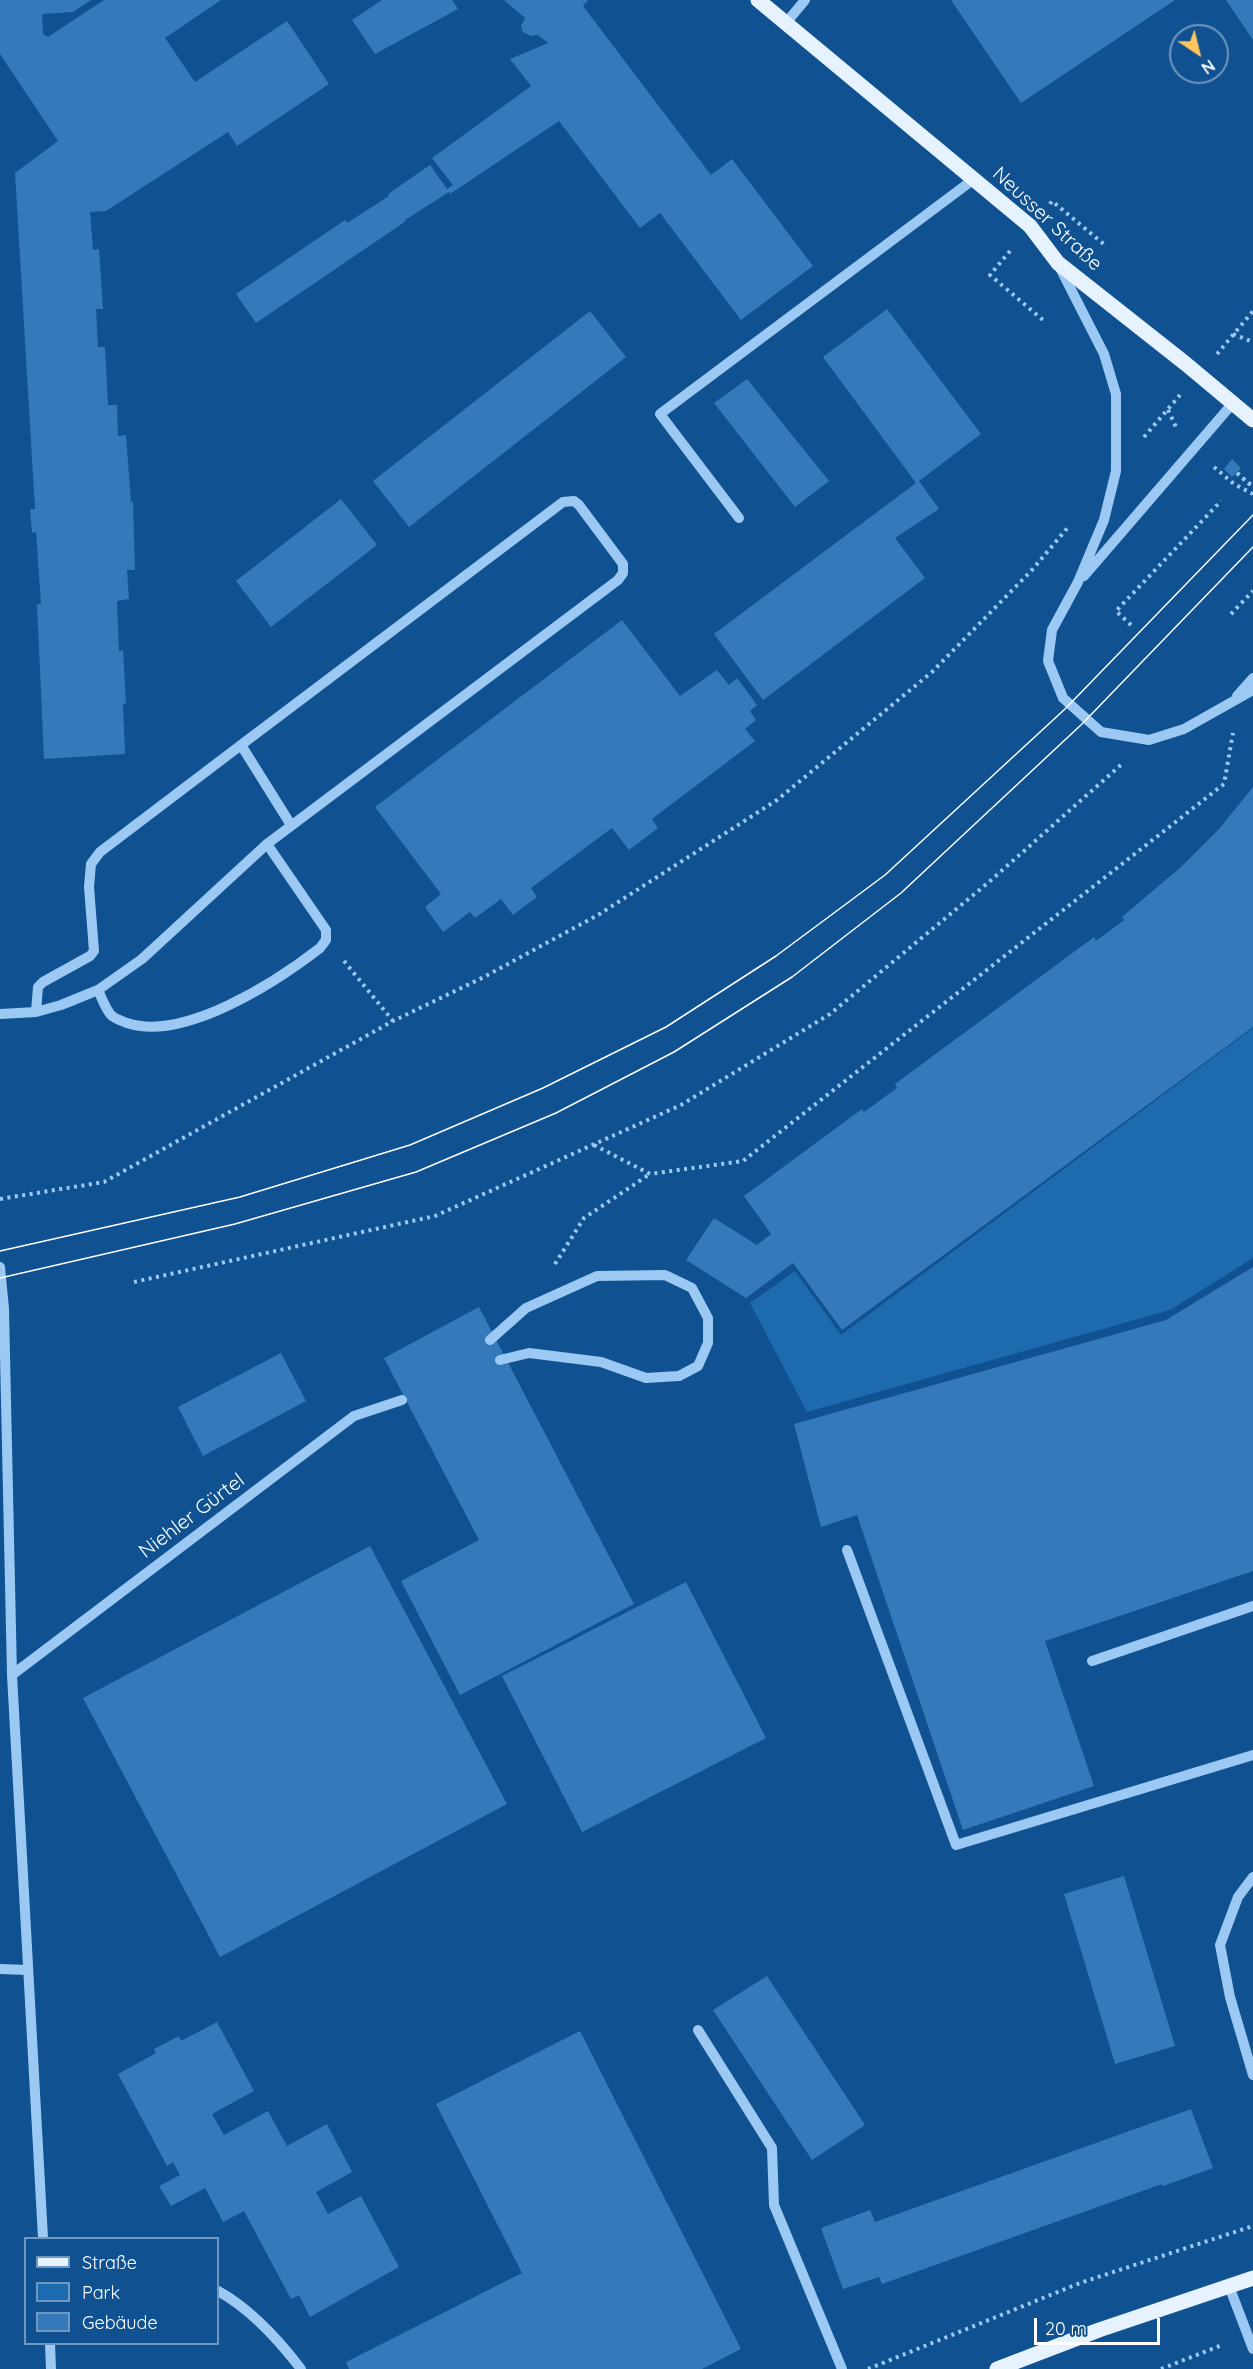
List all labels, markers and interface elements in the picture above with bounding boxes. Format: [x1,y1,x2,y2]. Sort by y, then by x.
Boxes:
north arrow [1169,24,1229,84]
text: N [1198,56,1219,79]
street label: Neusser Straße [987,162,1107,276]
street label: Niehler Gürtel [134,1469,250,1563]
legend [24,2237,219,2345]
text: Straße [82,2251,137,2274]
text: Park [82,2281,120,2304]
scale bar [1037,2306,1163,2344]
text: Gebäude [82,2311,158,2334]
text: 20 m [1045,2317,1087,2340]

